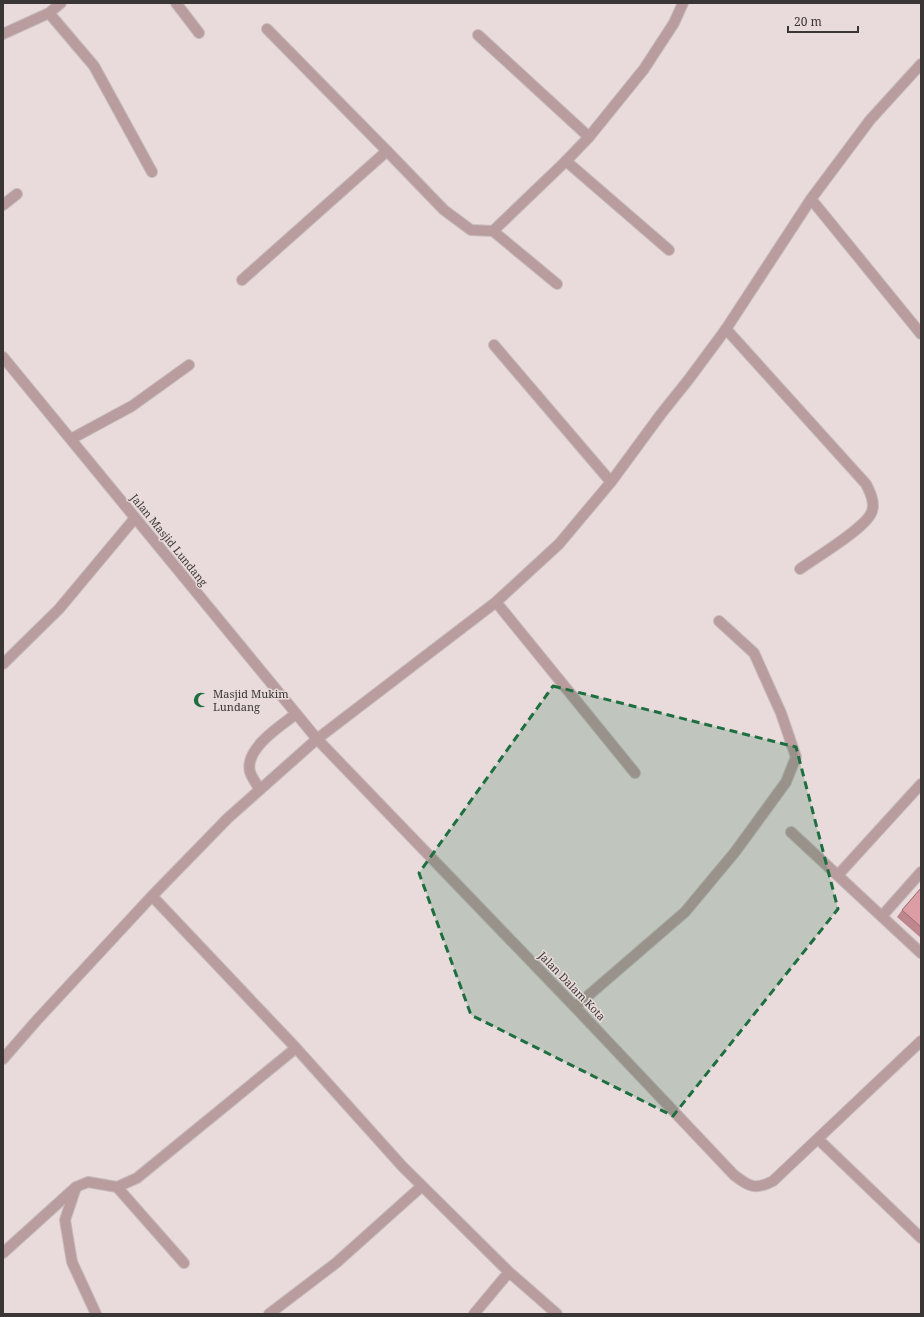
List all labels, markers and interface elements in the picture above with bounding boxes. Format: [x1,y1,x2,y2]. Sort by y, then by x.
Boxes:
scale bar [788,8,858,34]
text: 20 m [794,13,822,30]
street label: Jalan Masjid Lundang [127,490,211,589]
place label: Masjid Mukim Lundang [213,686,289,714]
mosque icon: Masjid Mukim Lundang [192,691,210,709]
street label: Jalan Dalam Kota [535,947,609,1023]

